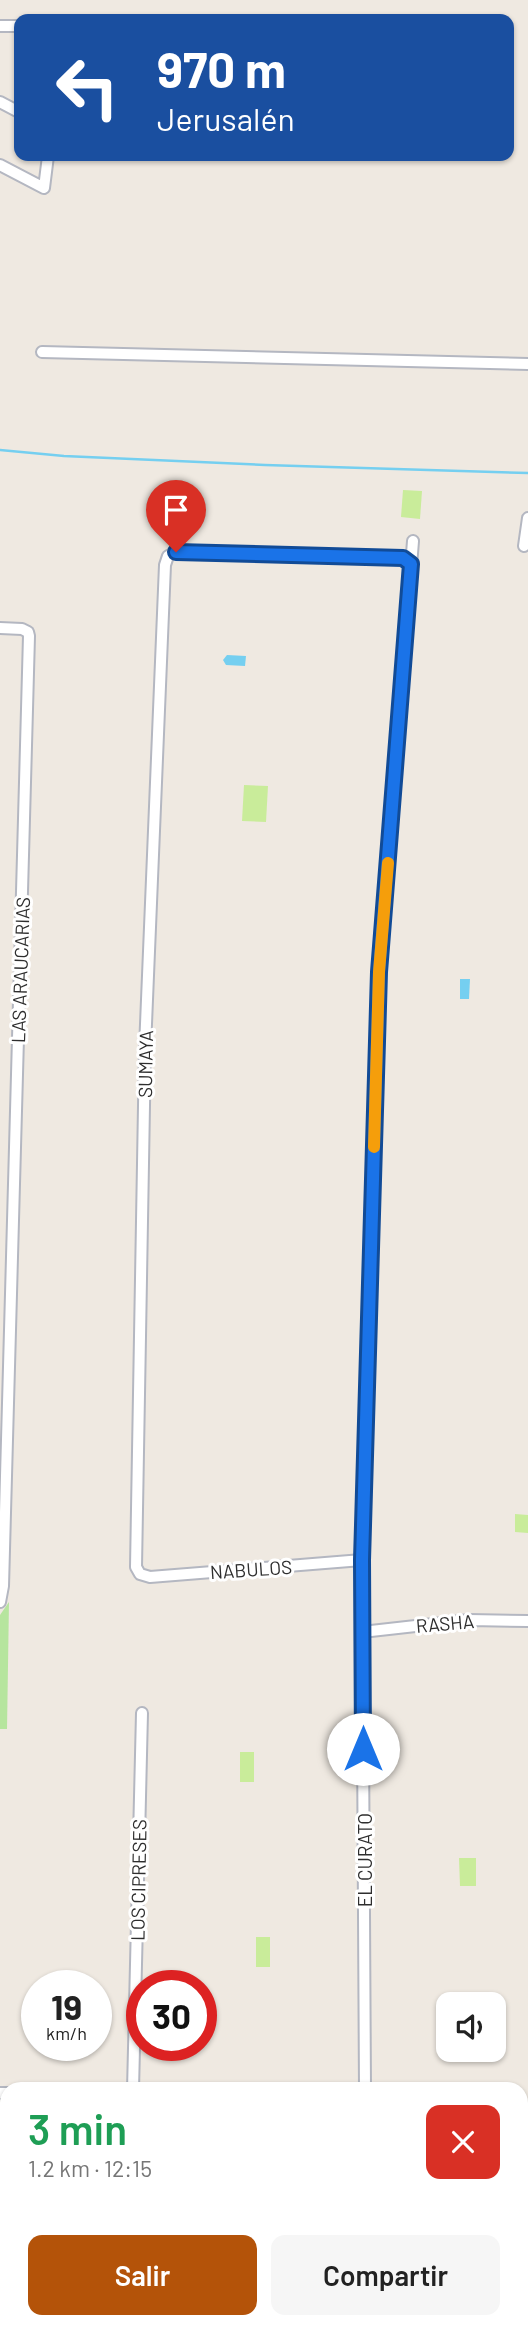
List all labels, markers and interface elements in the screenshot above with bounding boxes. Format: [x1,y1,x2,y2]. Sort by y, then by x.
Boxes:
text: 970 m [157,39,286,98]
icon: left [42,42,133,133]
text: Jerusalén [157,99,295,137]
pin [146,480,206,552]
icon: arrive [157,491,195,529]
street label: LAS ARAUCARIAS [6,897,34,1043]
street label: SUMAYA [133,1030,157,1098]
street label: NABULOS [209,1555,293,1583]
street label: RASHA [415,1609,475,1637]
position arrow [326,1712,400,1786]
street label: EL CURATO [353,1813,376,1907]
street label: LOS CIPRESES [125,1819,151,1941]
speed limit sign: 30 [126,1970,217,2061]
text: 19 [51,1985,82,2027]
map controls [436,1992,506,2062]
button: sound [436,1992,506,2062]
text: km/h [46,2022,87,2044]
text: 3 min [28,2103,127,2153]
button: close [426,2105,500,2179]
text: 1.2 km · 12:15 [28,2154,152,2182]
button: Salir [28,2235,257,2315]
button: Compartir [271,2235,500,2315]

